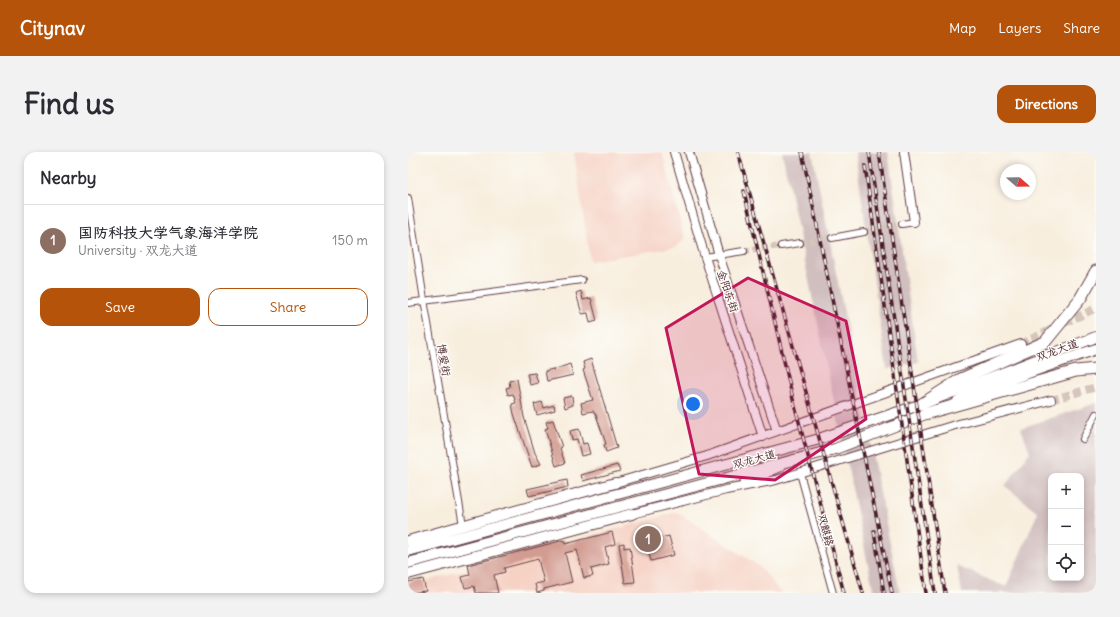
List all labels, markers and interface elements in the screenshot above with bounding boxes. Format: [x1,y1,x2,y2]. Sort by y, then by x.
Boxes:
text: Citynav [20,16,85,40]
text: Map [949,19,976,37]
text: Layers [998,19,1041,37]
text: Share [1063,19,1100,37]
button: Directions [997,85,1096,123]
text: Find us [24,86,115,122]
north arrow [1000,164,1036,200]
text: Nearby [40,167,96,189]
text: 国防科技大学气象海洋学院 [78,223,258,242]
text: 1 [50,232,56,249]
text: 150 m [332,232,368,249]
text: University · 双龙大道 [78,242,197,259]
street label: 金阳东街 [714,268,742,315]
button: Save [40,288,200,326]
button: Share [208,288,368,326]
street label: 双龙大道 [1034,336,1080,364]
street label: 博爱街 [434,343,454,378]
your location [683,394,703,414]
street label: 双龙大道 [731,447,777,471]
map controls [1048,473,1084,581]
button: + [1048,473,1084,509]
button: − [1048,509,1084,545]
street label: 双麒路 [815,512,837,548]
pin: 1 [635,524,661,554]
button: locate [1048,545,1084,581]

